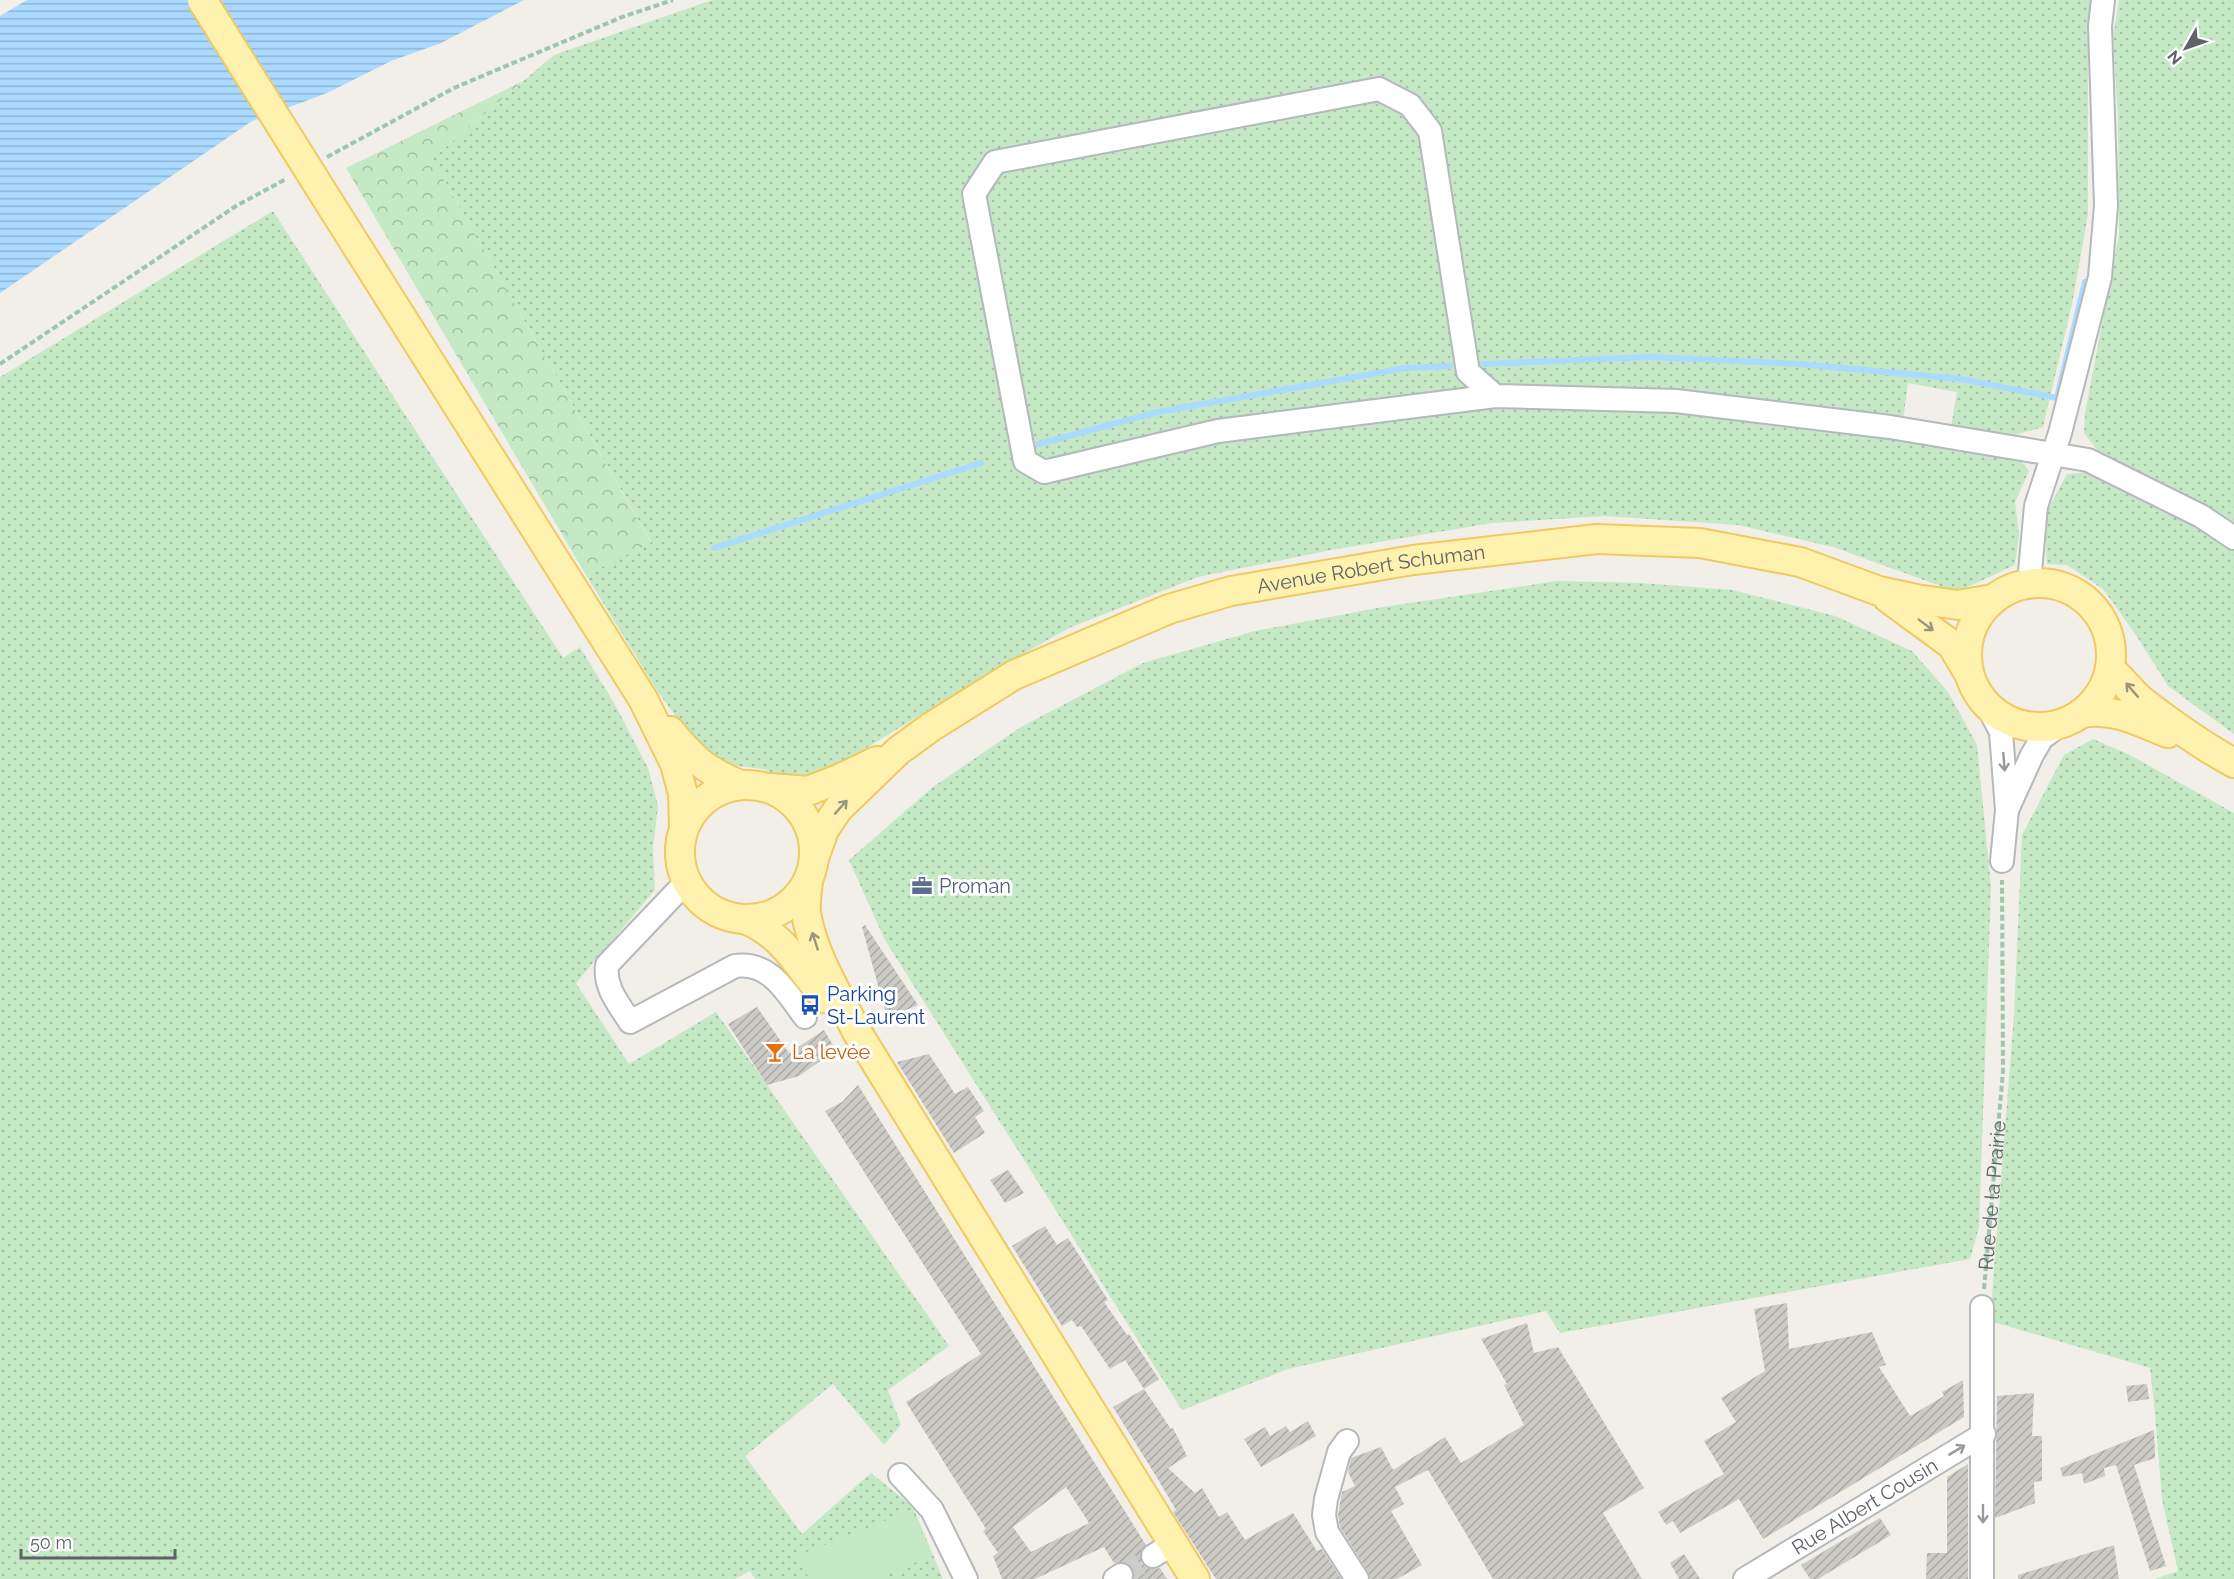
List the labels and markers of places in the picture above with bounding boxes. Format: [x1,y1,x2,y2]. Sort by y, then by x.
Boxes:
office icon: Proman [910,874,934,898]
place label: Proman [939,874,1011,898]
place label: Parking St-Laurent [827,982,925,1029]
bus stop icon: Parking St-Laurent [798,993,822,1017]
bar icon: La levée [763,1040,787,1064]
place label: La levée [792,1040,871,1064]

